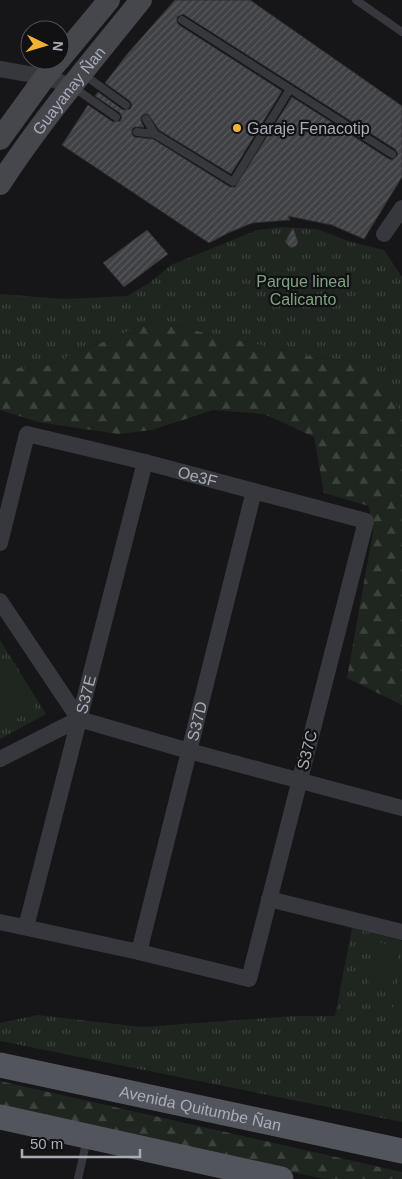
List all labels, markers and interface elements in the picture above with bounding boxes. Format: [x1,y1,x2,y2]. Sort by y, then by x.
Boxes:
north arrow [20,20,70,70]
text: N [50,40,66,52]
street label: Guayanay Ñan [29,43,108,138]
place label: Garaje Fenacotip [247,120,370,137]
marker: Garaje Fenacotip [231,122,243,134]
park label: Parque lineal Calicanto [256,273,350,308]
street label: Oe3F [176,463,219,489]
street label: S37E [72,673,99,716]
street label: S37D [184,700,210,743]
street label: S37C [294,729,320,771]
street label: Avenida Quitumbe Ñan [118,1082,283,1133]
scale bar [22,1126,140,1158]
text: 50 m [30,1135,63,1152]

